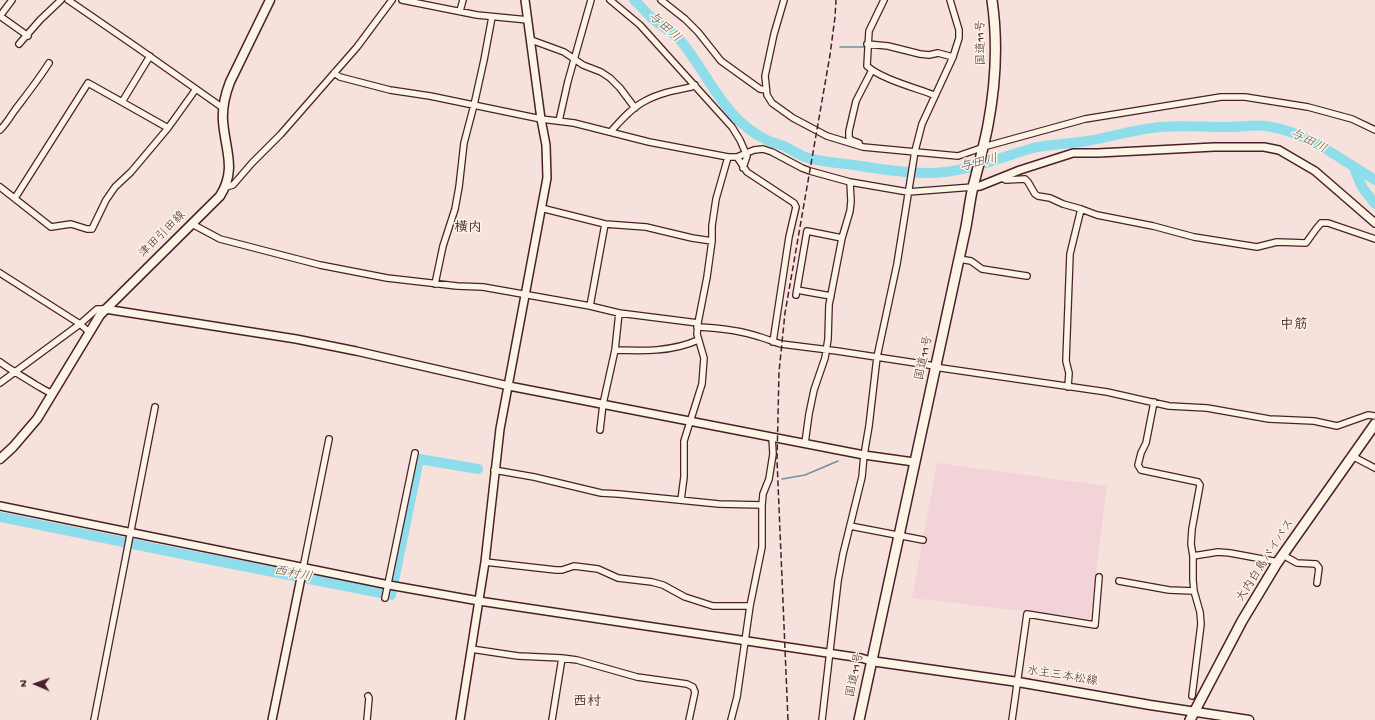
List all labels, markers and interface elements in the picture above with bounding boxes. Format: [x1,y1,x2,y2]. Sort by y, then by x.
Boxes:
water label: 与田川 [644,9,684,47]
street label: 国道11号 [974,20,990,66]
water label: 与田川 [1287,126,1329,158]
water label: 与田川 [958,152,1000,176]
street label: 津田引田線 [137,209,189,261]
district label: 横内 [454,221,482,237]
district label: 中筋 [1280,318,1308,334]
street label: 国道11号 [913,334,937,382]
street label: 大内白鳥バイパス [1234,517,1298,605]
water label: 西村川 [272,564,314,586]
street label: 国道11号 [844,651,868,699]
north arrow [16,664,56,704]
street label: 水主三本松線 [1025,664,1099,690]
text: N [18,680,30,687]
district label: 西村 [573,695,601,711]

